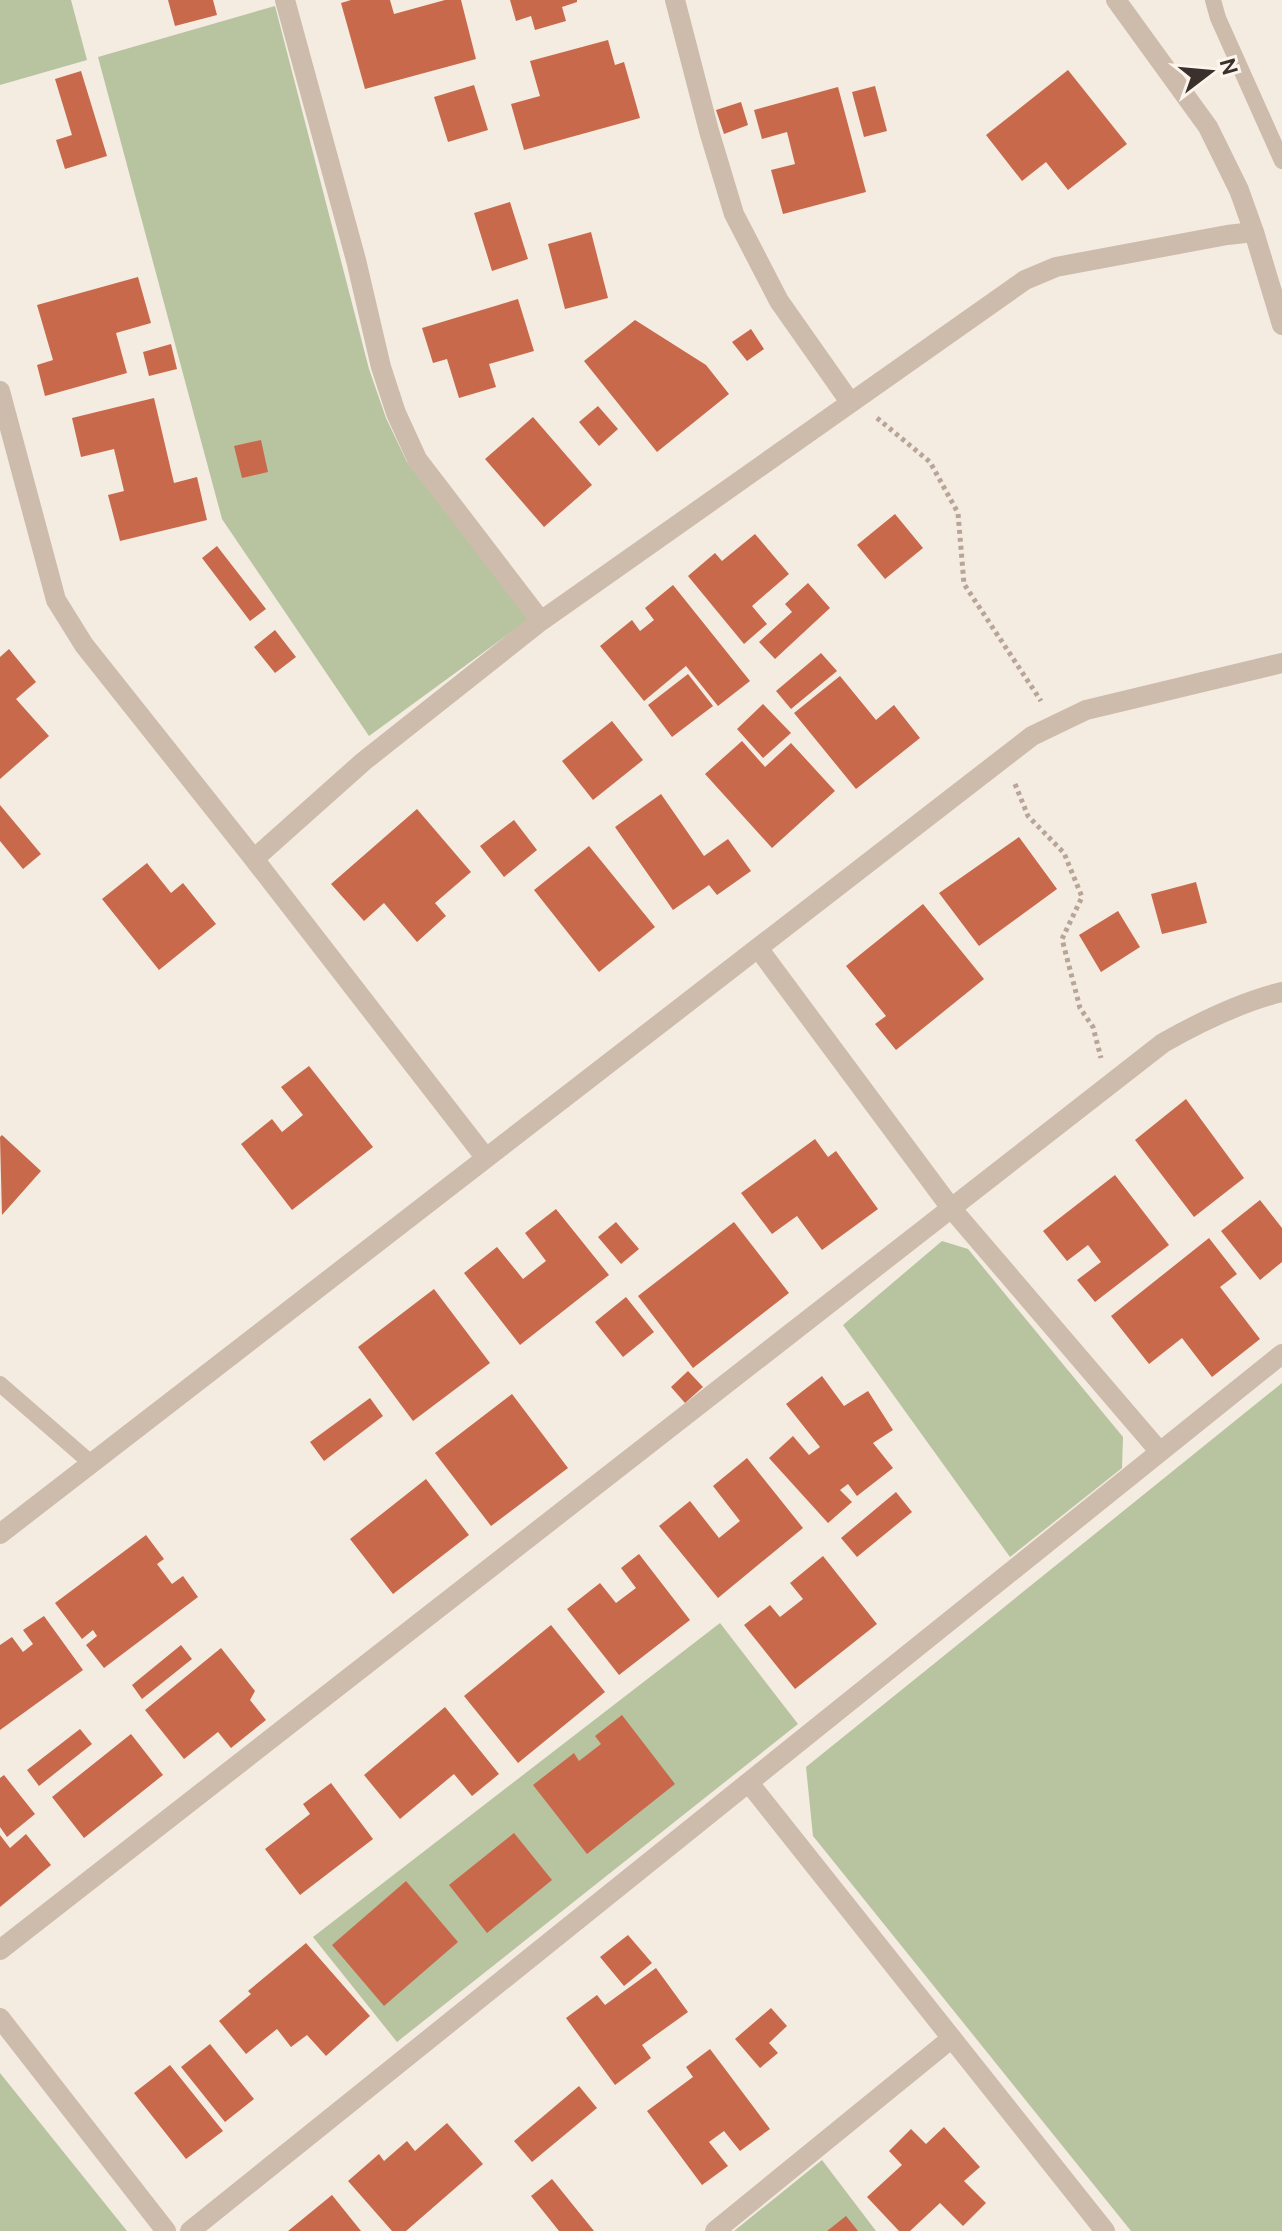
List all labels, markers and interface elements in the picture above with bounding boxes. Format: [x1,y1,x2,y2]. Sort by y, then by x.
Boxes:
north arrow [1170,32,1250,112]
text: N [1215,55,1244,78]

